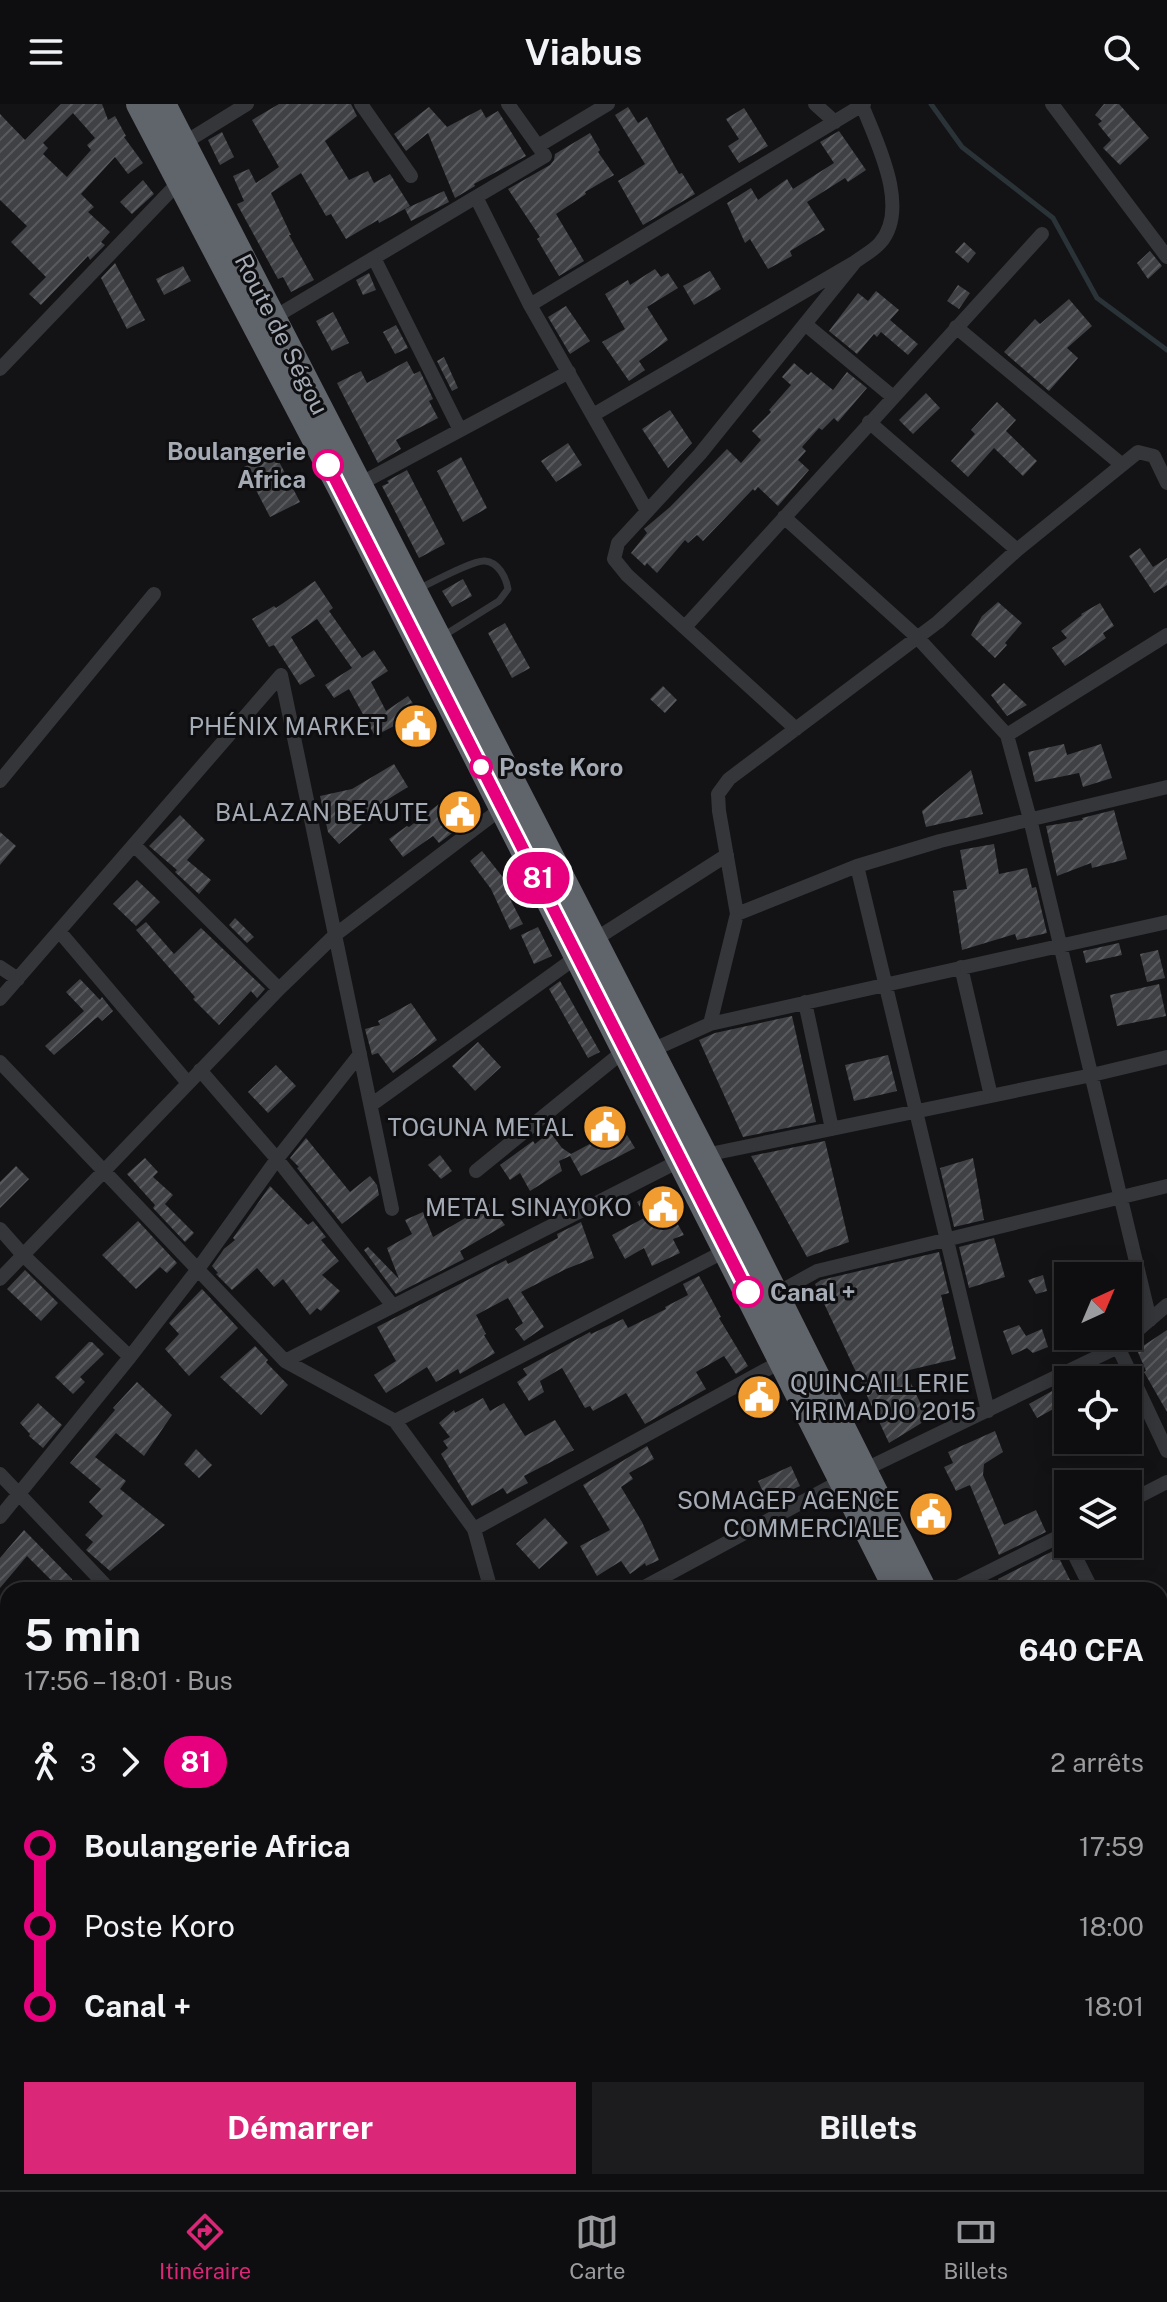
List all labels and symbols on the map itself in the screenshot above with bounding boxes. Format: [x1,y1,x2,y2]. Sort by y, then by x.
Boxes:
street label: Route de Ségou [229,249,335,419]
place label: Boulangerie Africa [167,437,306,493]
marker: Boulangerie Africa [313,450,343,480]
public building icon: PHÉNIX MARKET [392,702,440,750]
place label: PHÉNIX MARKET [189,712,385,740]
place label: Poste Koro [499,753,623,781]
marker: Poste Koro [470,756,492,778]
public building icon: BALAZAN BEAUTE [436,788,484,836]
place label: BALAZAN BEAUTE [215,798,429,826]
line badge: 81 [502,852,574,904]
public building icon: TOGUNA METAL [581,1103,629,1151]
place label: TOGUNA METAL [387,1113,574,1141]
public building icon: METAL SINAYOKO [639,1183,687,1231]
place label: METAL SINAYOKO [425,1193,632,1221]
north arrow [1054,1262,1142,1350]
marker: Canal + [733,1277,763,1307]
place label: Canal + [770,1278,856,1306]
place label: QUINCAILLERIE YIRIMADJO 2015 [790,1369,976,1425]
public building icon: QUINCAILLERIE YIRIMADJO 2015 [735,1373,783,1421]
place label: SOMAGEP AGENCE COMMERCIALE [677,1486,900,1542]
public building icon: SOMAGEP AGENCE COMMERCIALE [907,1490,955,1538]

